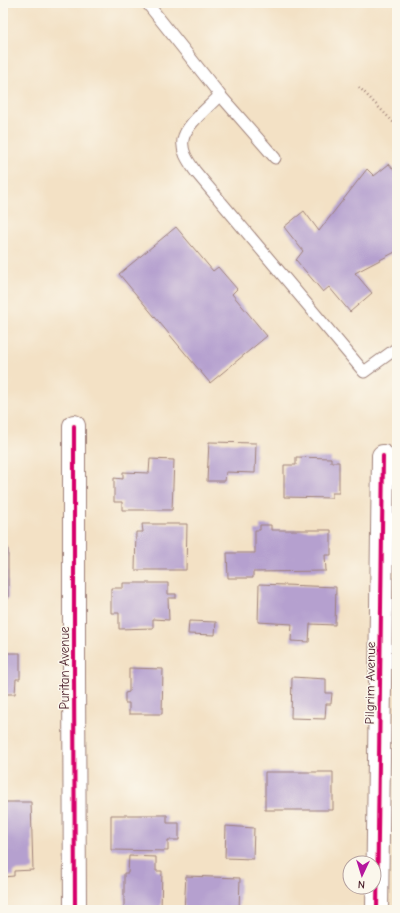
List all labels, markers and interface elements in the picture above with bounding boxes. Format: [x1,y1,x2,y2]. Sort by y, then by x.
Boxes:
street label: Puritan Avenue [57,626,72,710]
street label: Pilgrim Avenue [362,641,378,725]
north arrow [342,855,382,895]
text: N [357,878,365,891]

